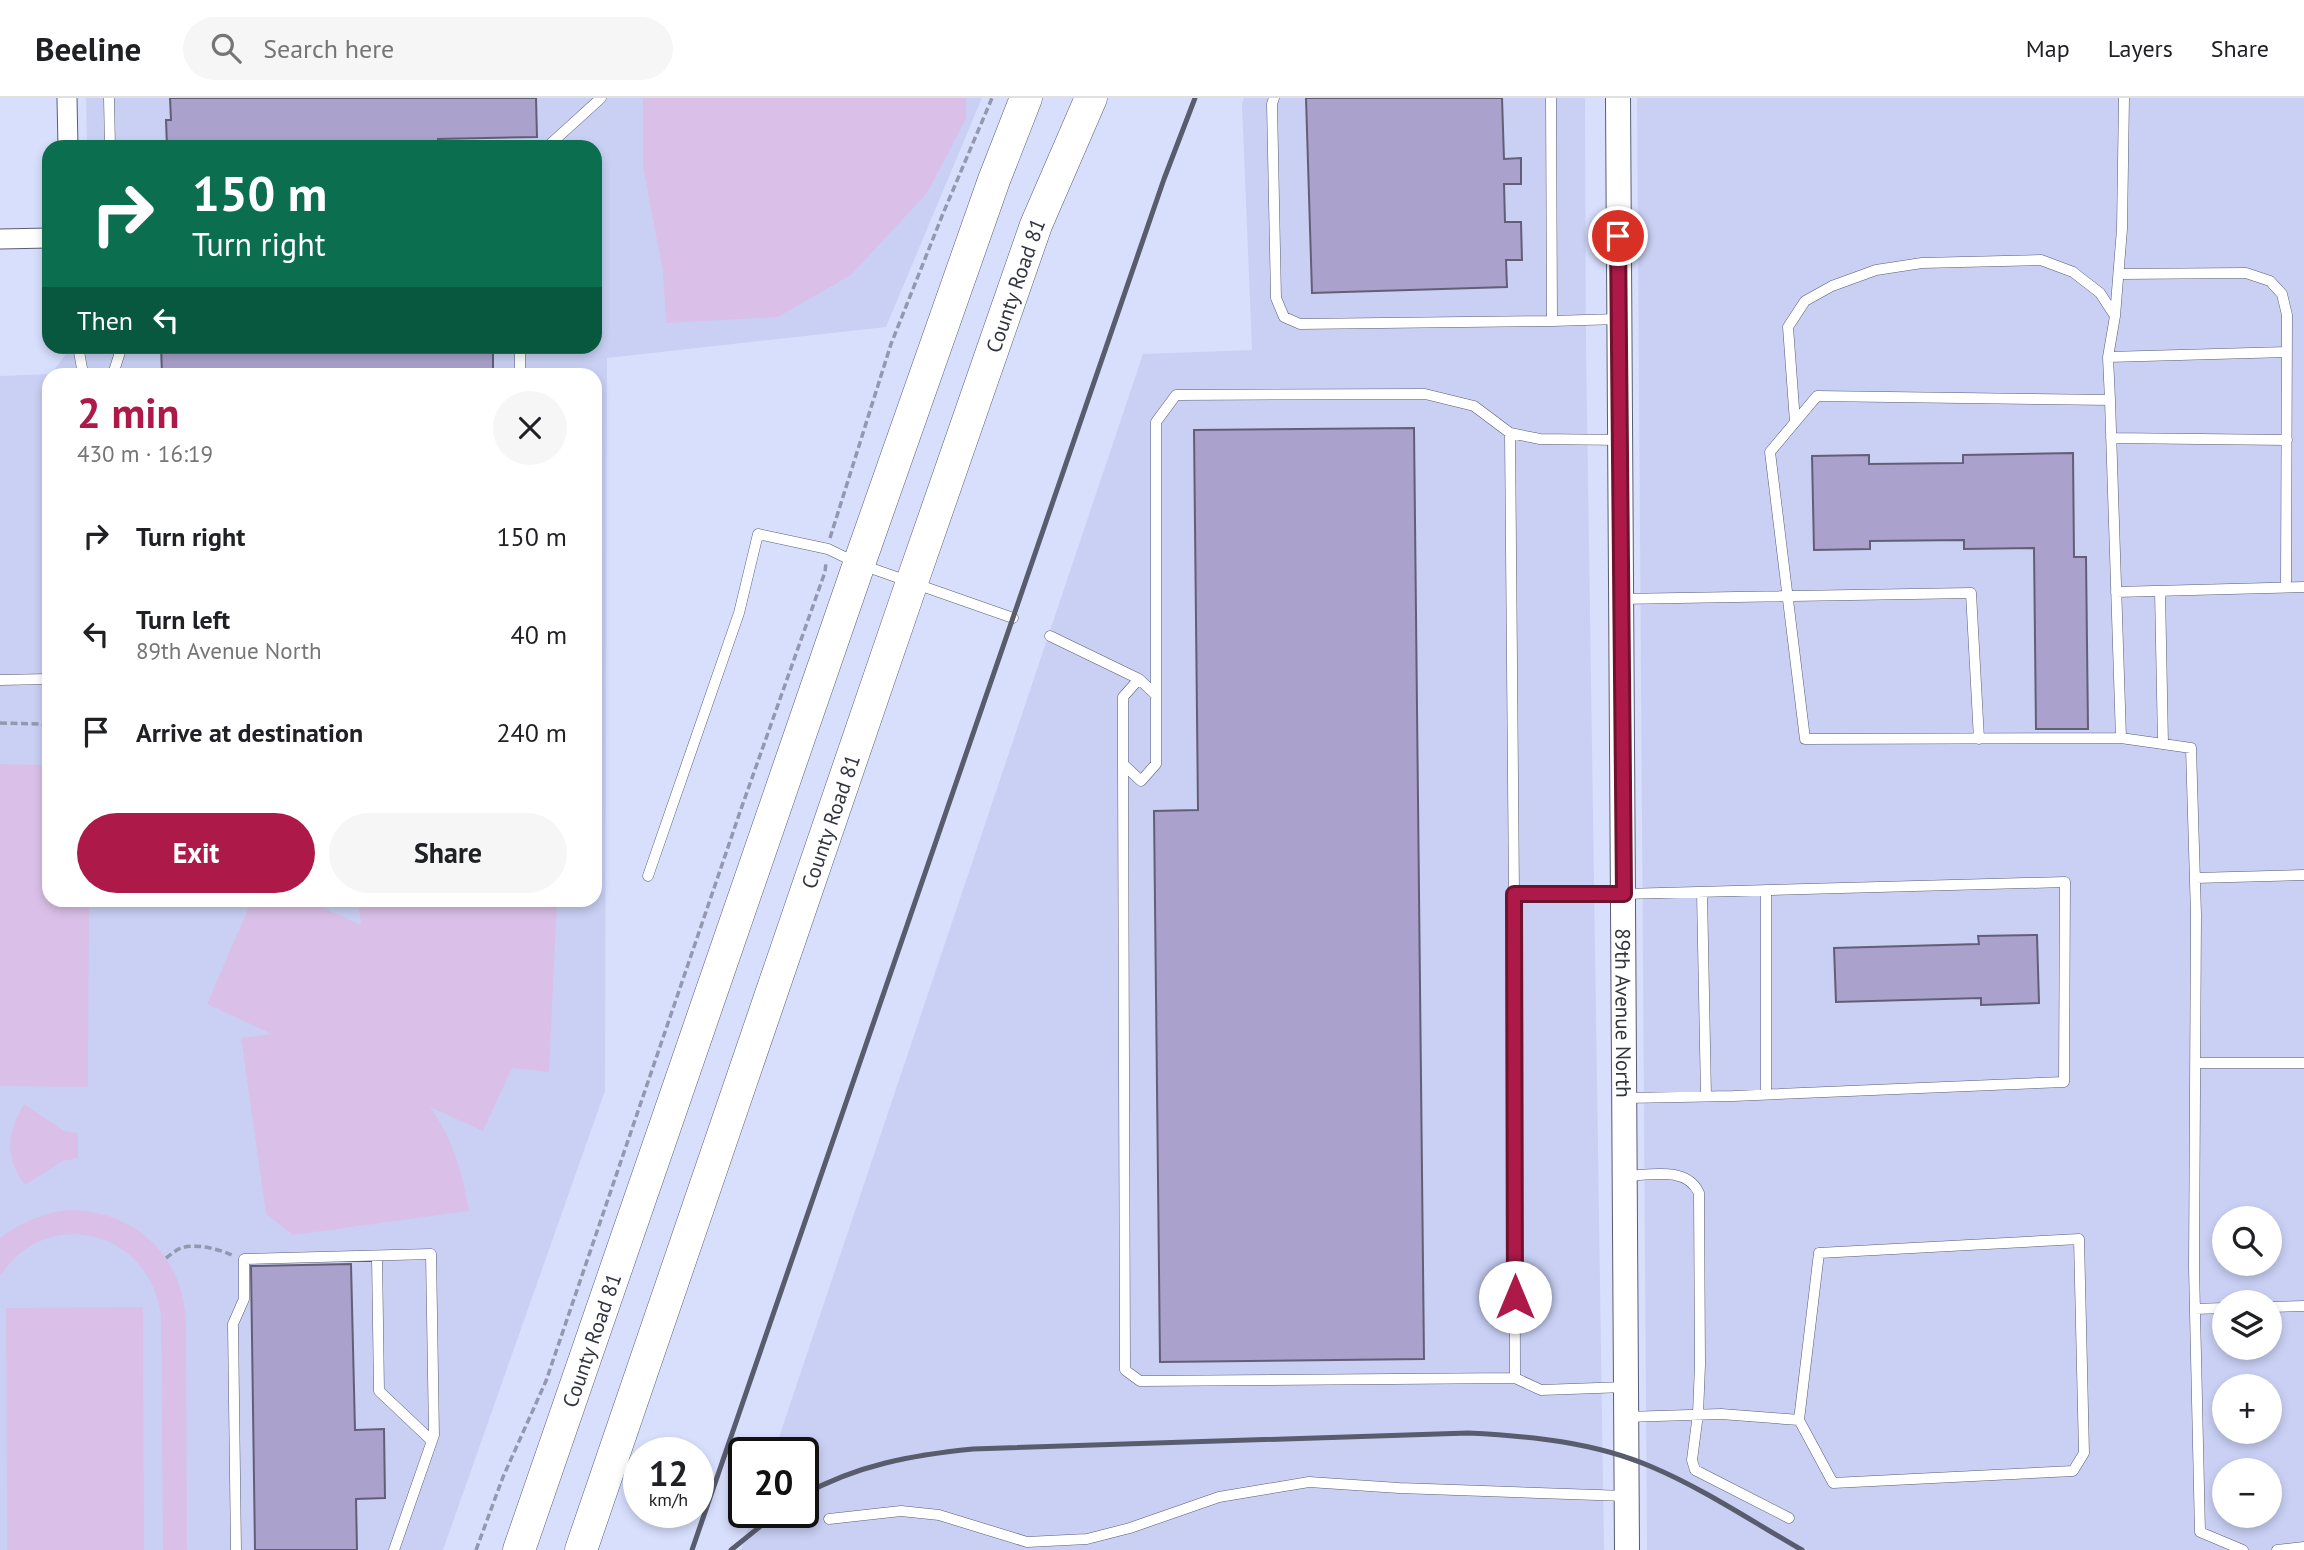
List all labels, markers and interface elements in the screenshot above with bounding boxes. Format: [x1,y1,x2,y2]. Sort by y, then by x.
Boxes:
search box [183,17,673,80]
text: Beeline [35,27,141,70]
icon: search [207,29,245,67]
text: Search here [263,32,394,65]
text: Map [2026,33,2070,64]
text: Layers [2108,33,2173,64]
text: Share [2211,33,2269,64]
text: 150 m [192,161,327,225]
icon: right [77,168,168,259]
pin [1588,206,1648,266]
street label: County Road 81 [979,214,1051,356]
icon: arrive [1599,217,1637,255]
text: Turn right [192,223,326,265]
icon: left [147,301,185,339]
text: Then [77,304,133,337]
text: 2 min [77,385,179,440]
button: close [493,391,567,465]
text: 430 m · 16:19 [77,439,213,468]
icon: right [77,517,115,555]
text: Turn right [136,520,245,553]
text: 150 m [496,520,567,553]
text: Turn left [136,603,230,636]
icon: left [77,615,115,653]
text: 40 m [511,618,567,651]
text: 89th Avenue North [136,636,322,665]
icon: arrive [77,713,115,751]
text: Arrive at destination [136,716,363,749]
text: 240 m [496,716,567,749]
street label: County Road 81 [795,751,866,892]
button: Exit [77,813,315,893]
button: Share [329,813,567,893]
street label: 89th Avenue North [1610,928,1638,1098]
map controls [2212,1206,2282,1528]
button: search [2212,1206,2282,1276]
position arrow [1478,1260,1552,1334]
street label: County Road 81 [556,1269,627,1411]
button: layers [2212,1290,2282,1360]
button: + [2212,1374,2282,1444]
speed limit sign: 20 [728,1437,819,1528]
text: 12 [649,1450,688,1496]
button: − [2212,1458,2282,1528]
text: km/h [649,1488,688,1511]

